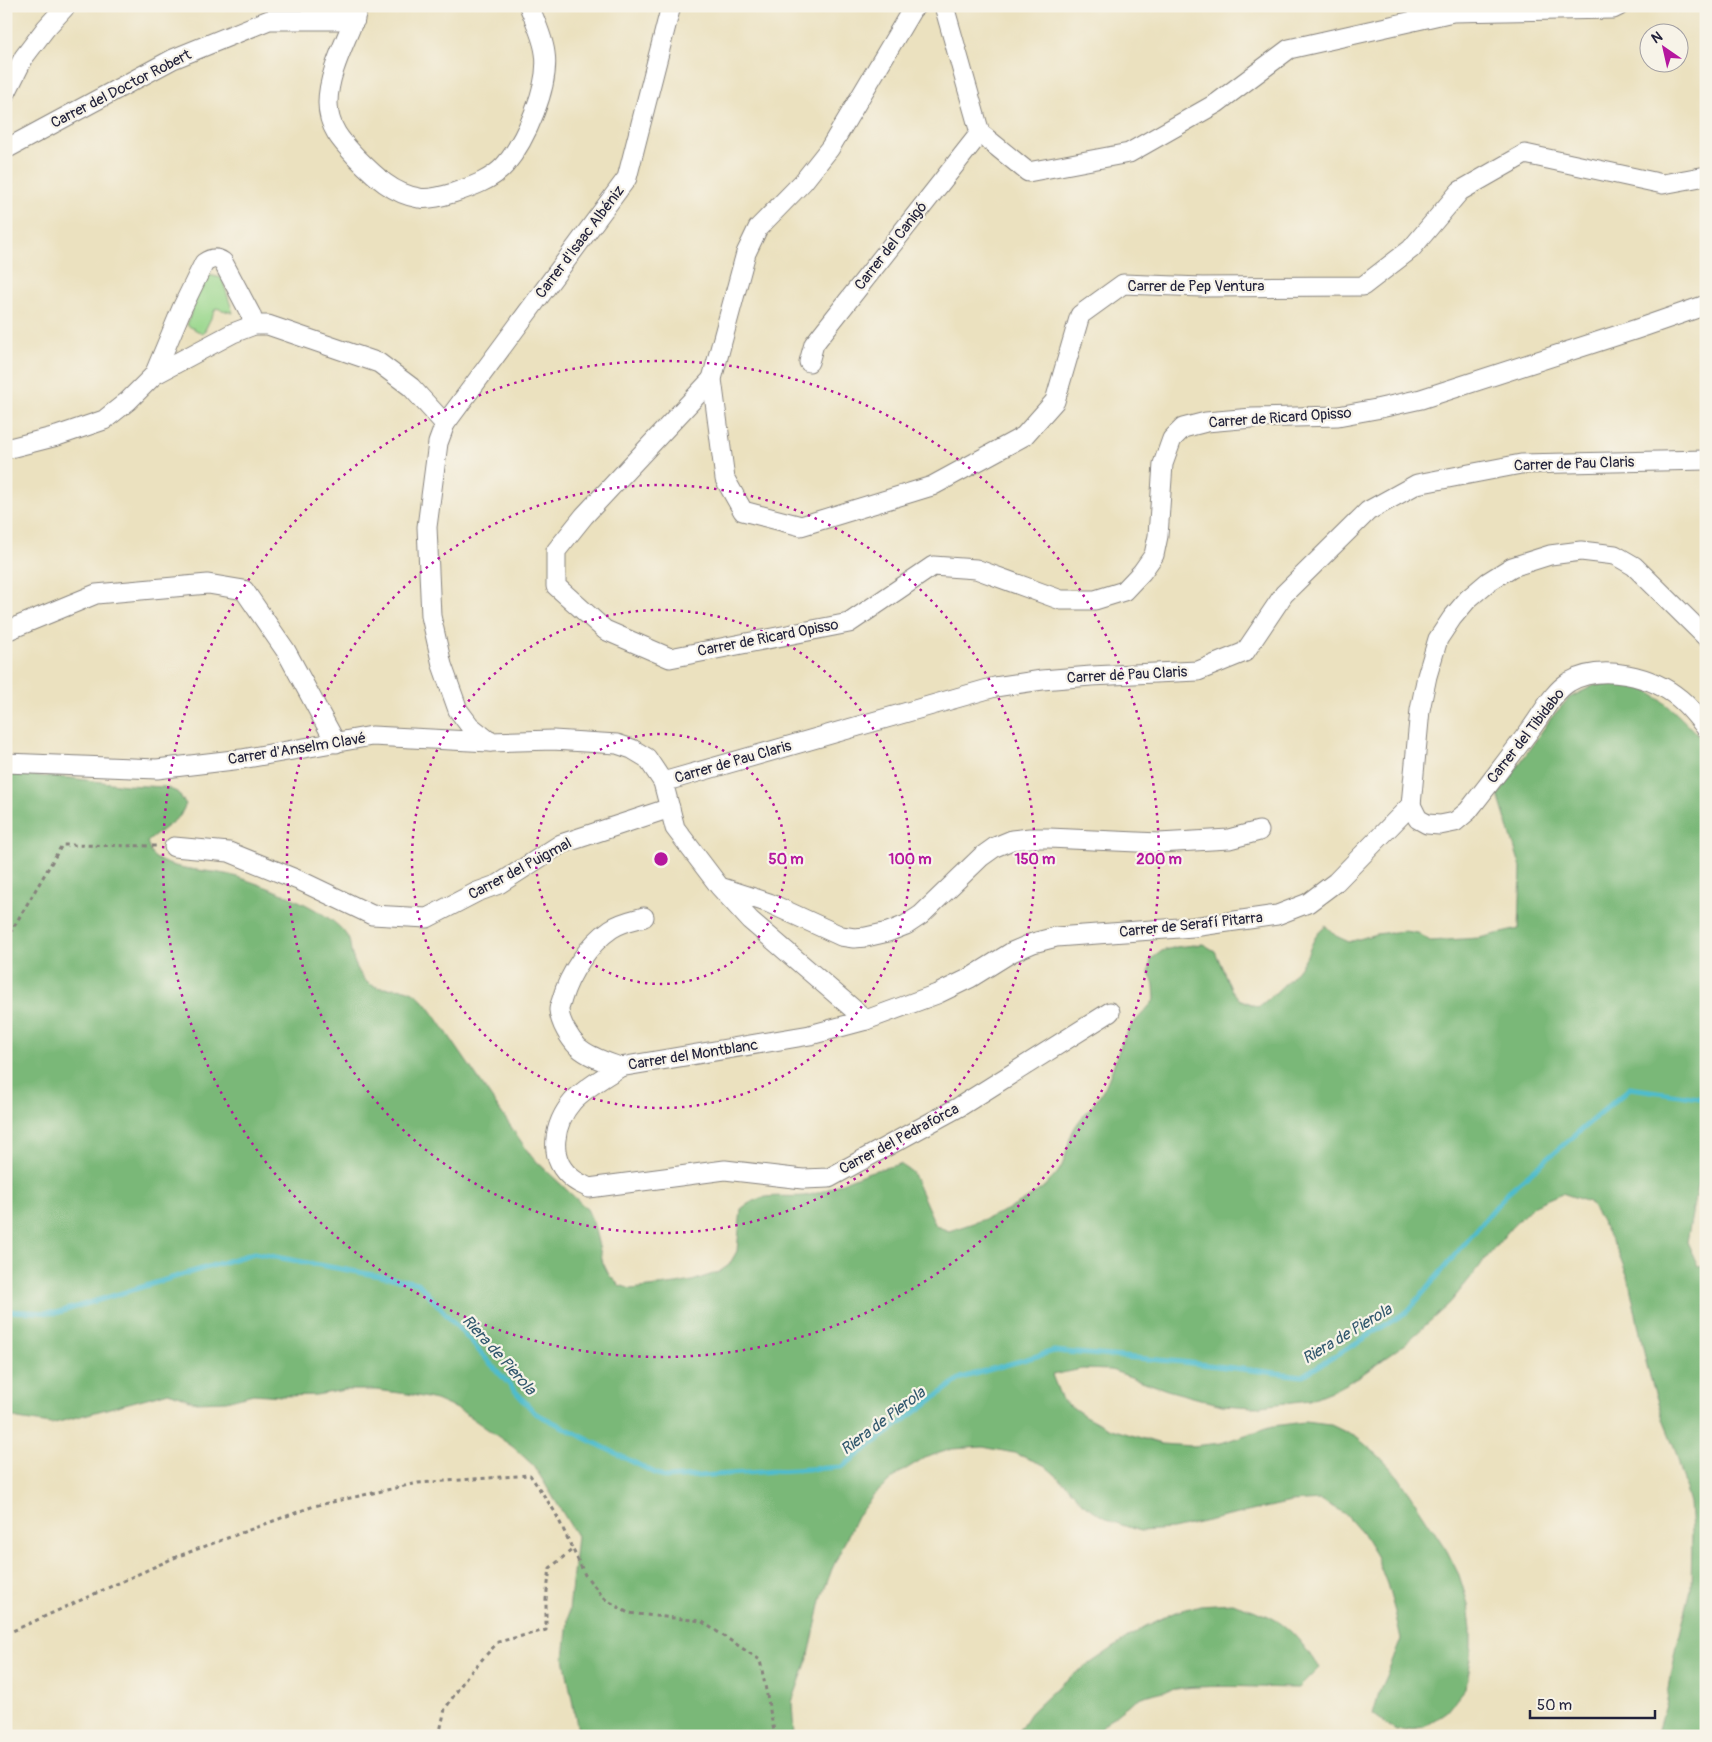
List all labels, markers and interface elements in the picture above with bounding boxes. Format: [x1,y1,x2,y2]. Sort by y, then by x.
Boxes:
north arrow [1640,22,1690,72]
text: N [1648,28,1666,47]
street label: Carrer del Doctor Robert [48,45,195,133]
street label: Carrer d'Isaac Albéniz [531,182,629,302]
street label: Carrer del Canigó [851,198,931,294]
street label: Carrer de Pep Ventura [1127,277,1265,296]
street label: Carrer de Ricard Opisso [1208,404,1352,432]
street label: Carrer de Pau Claris [1513,452,1635,476]
street label: Carrer de Ricard Opisso [696,615,840,661]
street label: Carrer de Pau Claris [1066,662,1188,688]
street label: Carrer del Tibidabo [1483,685,1569,787]
street label: Carrer d'Anselm Clavé [227,729,367,769]
street label: Carrer de Pau Claris [672,736,794,788]
street label: Carrer del Puigmal [465,834,575,904]
centre of rings [652,850,670,868]
text: 50 m [769,850,803,869]
text: 100 m [889,850,931,869]
text: 150 m [1015,850,1055,869]
text: 200 m [1136,850,1182,869]
street label: Carrer de Serafí Pitarra [1118,908,1264,942]
street label: Carrer del Montblanc [627,1035,760,1075]
street label: Carrer del Pedraforca [836,1099,962,1179]
water label: Riera de Pierola [1299,1299,1397,1369]
water label: Riera de Pierola [458,1311,541,1400]
water label: Riera de Pierola [837,1382,931,1459]
scale bar [1530,1687,1654,1719]
text: 50 m [1537,1696,1572,1715]

